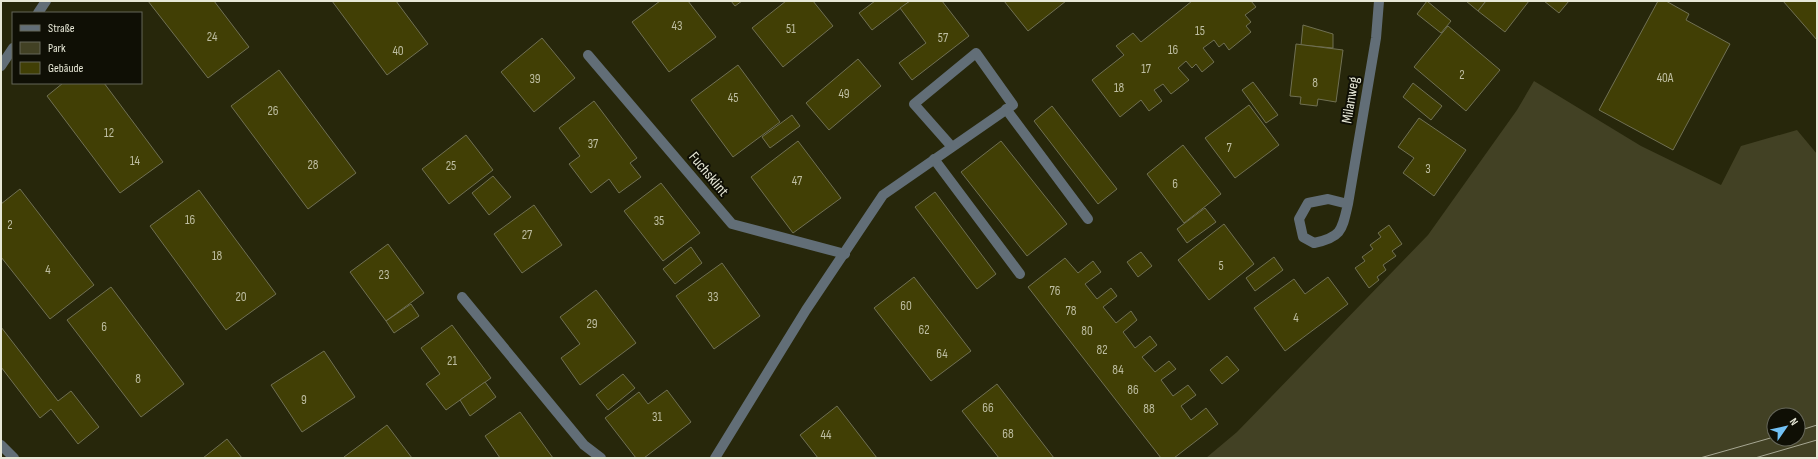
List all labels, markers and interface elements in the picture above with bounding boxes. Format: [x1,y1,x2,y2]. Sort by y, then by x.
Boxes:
legend [12,12,142,84]
house number: 43 [672,18,682,34]
text: Straße [48,21,75,36]
house number: 51 [786,21,796,37]
house number: 15 [1195,23,1205,39]
house number: 24 [207,29,218,45]
house number: 57 [938,30,949,46]
text: Park [48,41,66,56]
house number: 16 [1168,42,1178,58]
house number: 40 [392,43,404,59]
text: Gebäude [48,61,83,76]
house number: 17 [1141,61,1152,77]
house number: 2 [1459,67,1465,83]
house number: 40A [1657,70,1674,86]
house number: 39 [529,71,541,87]
house number: 8 [1312,75,1318,91]
street label: Milanweg [1337,75,1364,125]
house number: 18 [1114,80,1124,96]
house number: 49 [838,86,850,102]
house number: 45 [728,90,738,106]
house number: 26 [267,103,279,119]
house number: 12 [104,125,114,141]
house number: 37 [588,136,599,152]
house number: 7 [1226,140,1232,156]
street label: Fuchsklint [684,148,733,201]
house number: 14 [130,153,141,169]
house number: 28 [307,157,319,173]
house number: 25 [446,158,456,174]
house number: 3 [1425,161,1431,177]
house number: 47 [792,173,803,189]
house number: 6 [1172,176,1178,192]
house number: 16 [185,212,195,228]
house number: 35 [654,213,664,229]
house number: 2 [7,217,13,233]
house number: 27 [522,227,533,243]
house number: 18 [212,248,222,264]
house number: 5 [1218,258,1224,274]
house number: 4 [45,262,51,278]
house number: 23 [379,267,389,283]
house number: 76 [1050,283,1061,299]
house number: 20 [235,289,247,305]
house number: 33 [708,289,718,305]
house number: 60 [900,298,912,314]
house number: 78 [1066,303,1077,319]
house number: 4 [1293,310,1299,326]
house number: 29 [586,316,598,332]
house number: 6 [101,319,107,335]
house number: 62 [918,322,930,338]
house number: 80 [1081,323,1093,339]
house number: 82 [1096,342,1108,358]
house number: 64 [936,346,948,362]
house number: 21 [447,353,457,369]
house number: 84 [1112,362,1124,378]
house number: 8 [135,371,141,387]
house number: 86 [1127,382,1139,398]
house number: 9 [301,392,307,408]
house number: 66 [982,400,994,416]
house number: 88 [1143,401,1155,417]
north arrow [1766,407,1806,447]
house number: 31 [652,409,662,425]
text: N [1787,416,1801,428]
house number: 68 [1002,426,1014,442]
house number: 44 [821,427,832,443]

